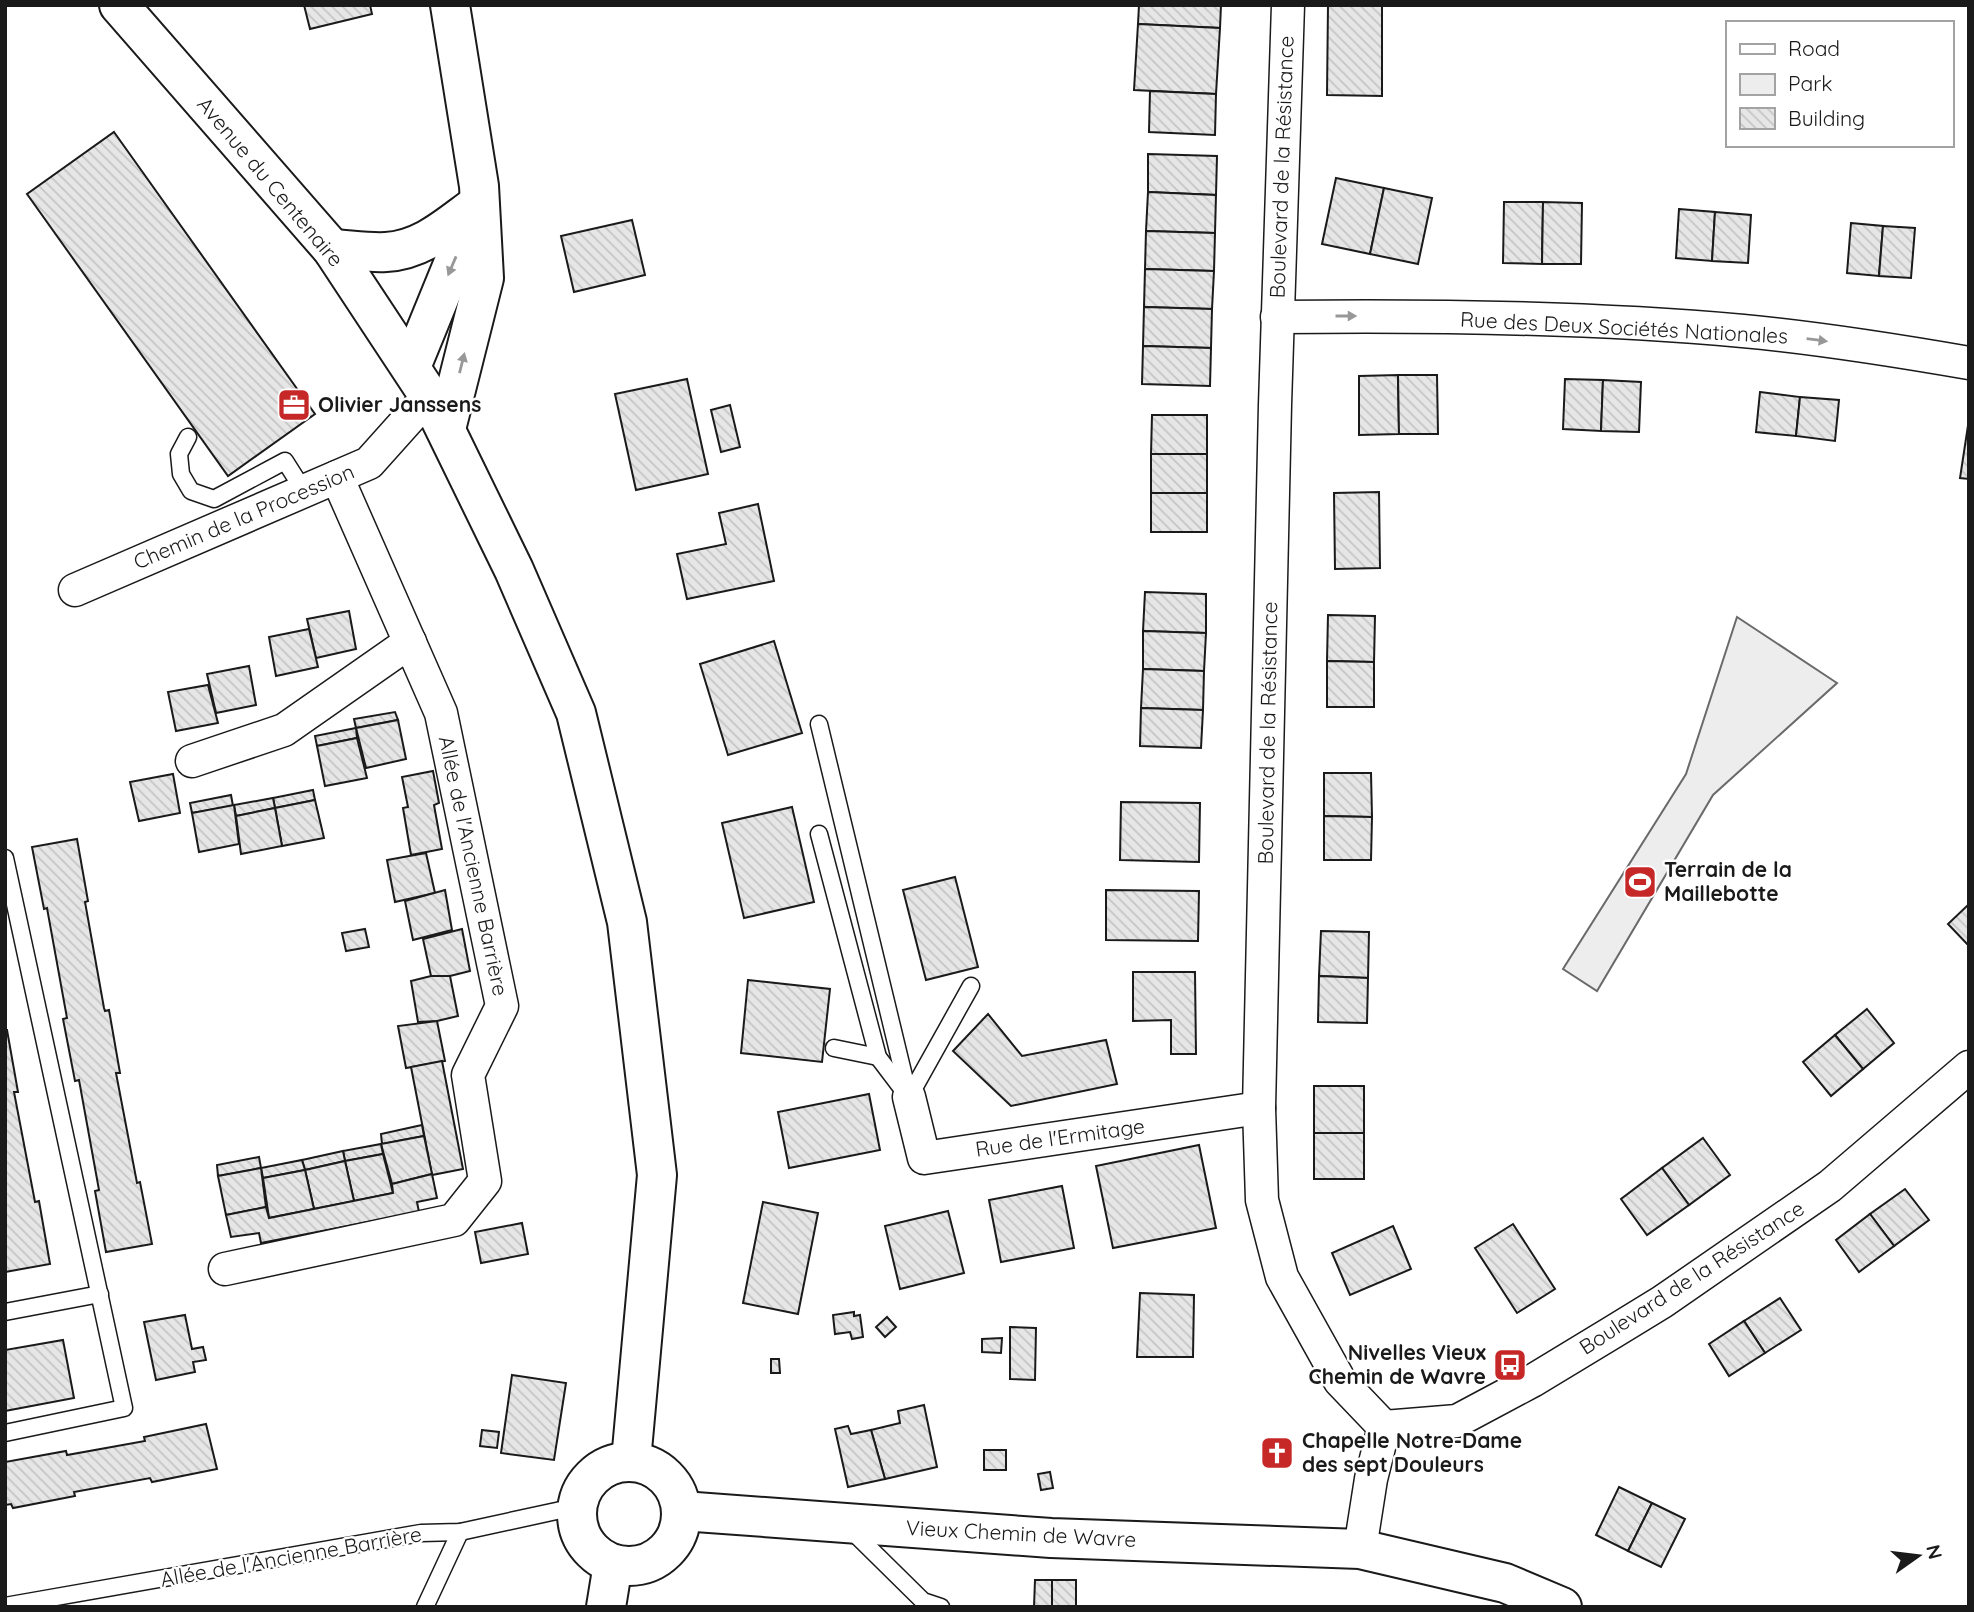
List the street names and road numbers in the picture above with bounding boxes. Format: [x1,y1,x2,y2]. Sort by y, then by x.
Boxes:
street label: Boulevard de la Résistance [1263,35,1299,299]
street label: Avenue du Centenaire [192,91,349,272]
street label: Rue des Deux Sociétés Nationales [1459,305,1789,349]
street label: Chemin de la Procession [129,458,358,574]
street label: Boulevard de la Résistance [1252,601,1282,865]
street label: Allée de l'Ancienne Barrière [434,733,514,998]
street label: Rue de l'Ermitage [974,1112,1146,1162]
street label: Boulevard de la Résistance [1574,1195,1809,1360]
street label: Vieux Chemin de Wavre [905,1514,1137,1552]
street label: Allée de l'Ancienne Barrière [158,1520,424,1592]

